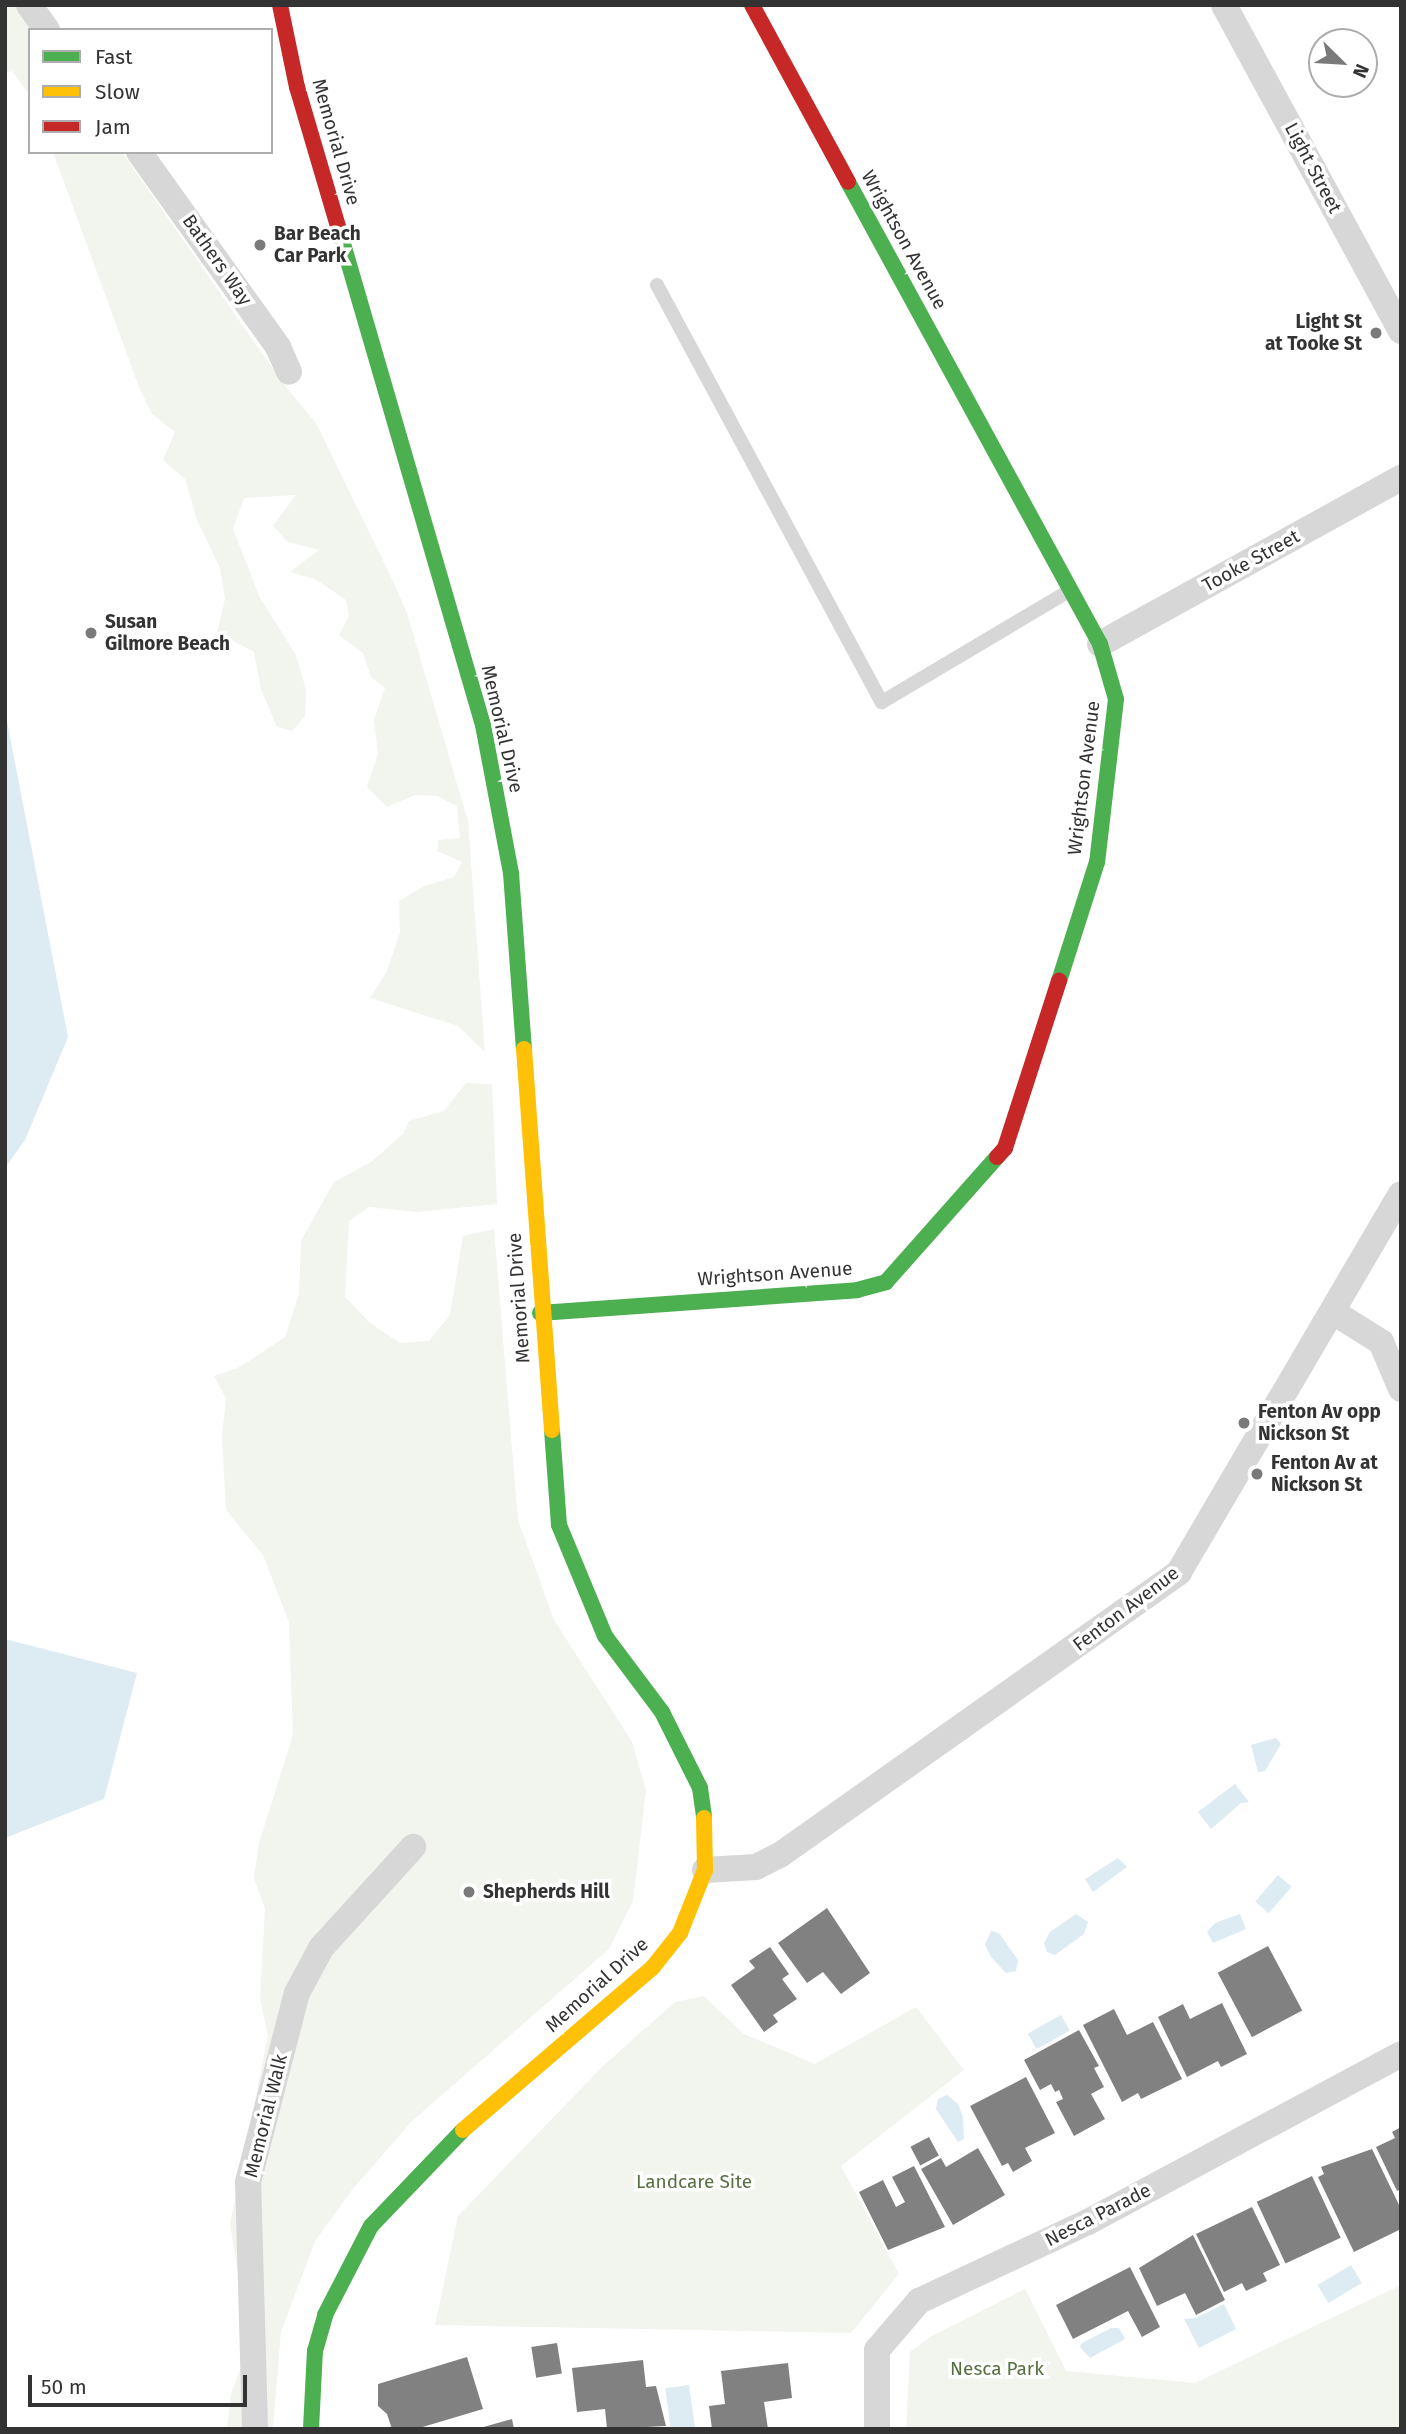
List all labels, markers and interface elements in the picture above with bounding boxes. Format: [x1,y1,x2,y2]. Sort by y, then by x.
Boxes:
legend [28,28,273,154]
north arrow [1308,28,1378,98]
text: Fast [95,44,133,70]
text: N [1348,60,1374,81]
street label: Memorial Drive [307,76,365,208]
text: Slow [95,79,140,105]
text: Jam [95,114,131,140]
street label: Light Street [1280,119,1346,217]
street label: Wrightson Avenue [856,167,952,313]
street label: Bathers Way [177,210,257,310]
place label: Bar Beach Car Park [274,223,361,267]
marker: Bar Beach Car Park [252,237,268,253]
place label: Light St at Tooke St [1265,311,1362,355]
marker: Light St at Tooke St [1368,325,1384,341]
street label: Tooke Street [1198,525,1304,597]
place label: Susan Gilmore Beach [105,611,230,655]
marker: Susan Gilmore Beach [83,625,99,641]
street label: Memorial Drive [476,663,528,795]
street label: Wrightson Avenue [1063,700,1105,856]
street label: Memorial Drive [503,1232,535,1364]
street label: Wrightson Avenue [697,1257,853,1291]
place label: Fenton Av opp Nickson St [1258,1401,1381,1445]
marker: Fenton Av opp Nickson St [1236,1415,1252,1431]
place label: Fenton Av at Nickson St [1271,1452,1378,1496]
marker: Fenton Av at Nickson St [1249,1466,1265,1482]
street label: Fenton Avenue [1068,1562,1184,1656]
place label: Shepherds Hill [483,1881,610,1903]
marker: Shepherds Hill [461,1884,477,1900]
street label: Memorial Drive [541,1933,653,2037]
street label: Memorial Walk [240,2052,292,2180]
park label: Landcare Site [636,2171,752,2193]
street label: Nesca Parade [1041,2179,1155,2251]
park label: Nesca Park [950,2358,1044,2380]
scale bar [32,2360,250,2404]
text: 50 m [41,2374,87,2400]

